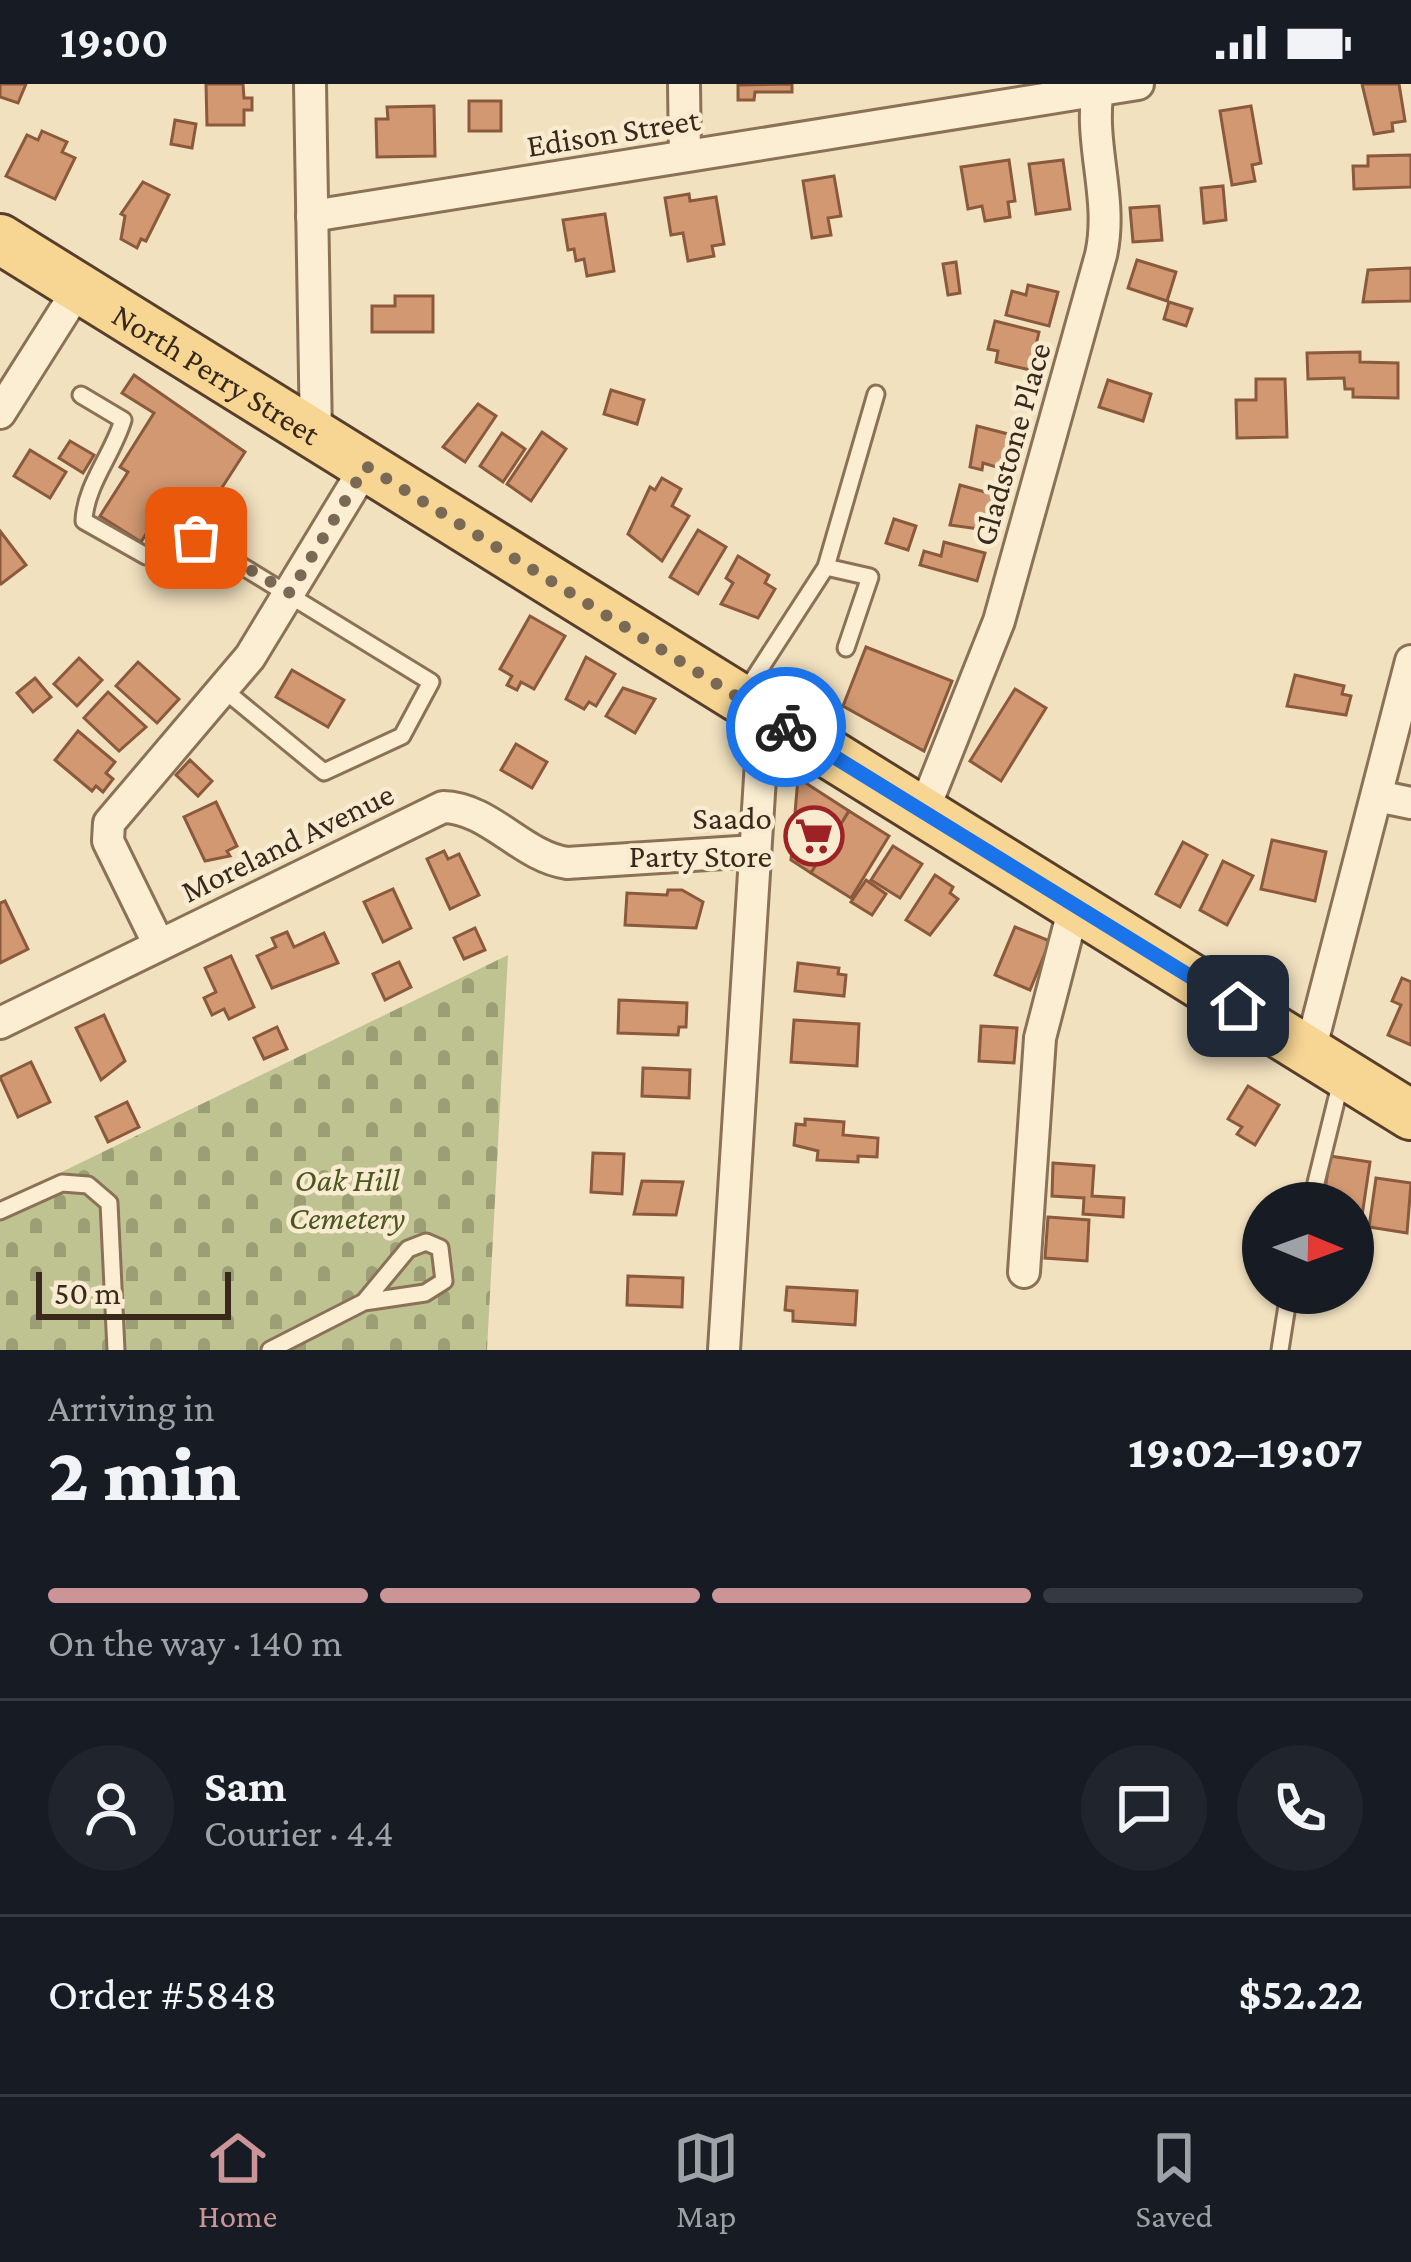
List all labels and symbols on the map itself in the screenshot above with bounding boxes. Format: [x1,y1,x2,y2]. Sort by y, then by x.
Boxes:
street label: Edison Street [524,100,703,164]
street label: North Perry Street [106,295,328,452]
street label: Gladstone Place [964,338,1058,550]
pin [145,487,247,589]
courier [726,667,846,787]
street label: Moreland Avenue [175,775,399,909]
place label: Saado Party Store [629,799,772,874]
supermarket icon: Saado Party Store [783,805,845,867]
pin [1187,955,1289,1057]
park label: Oak Hill Cemetery [289,1161,406,1236]
north arrow [1242,1182,1374,1314]
scale bar [36,1266,231,1319]

